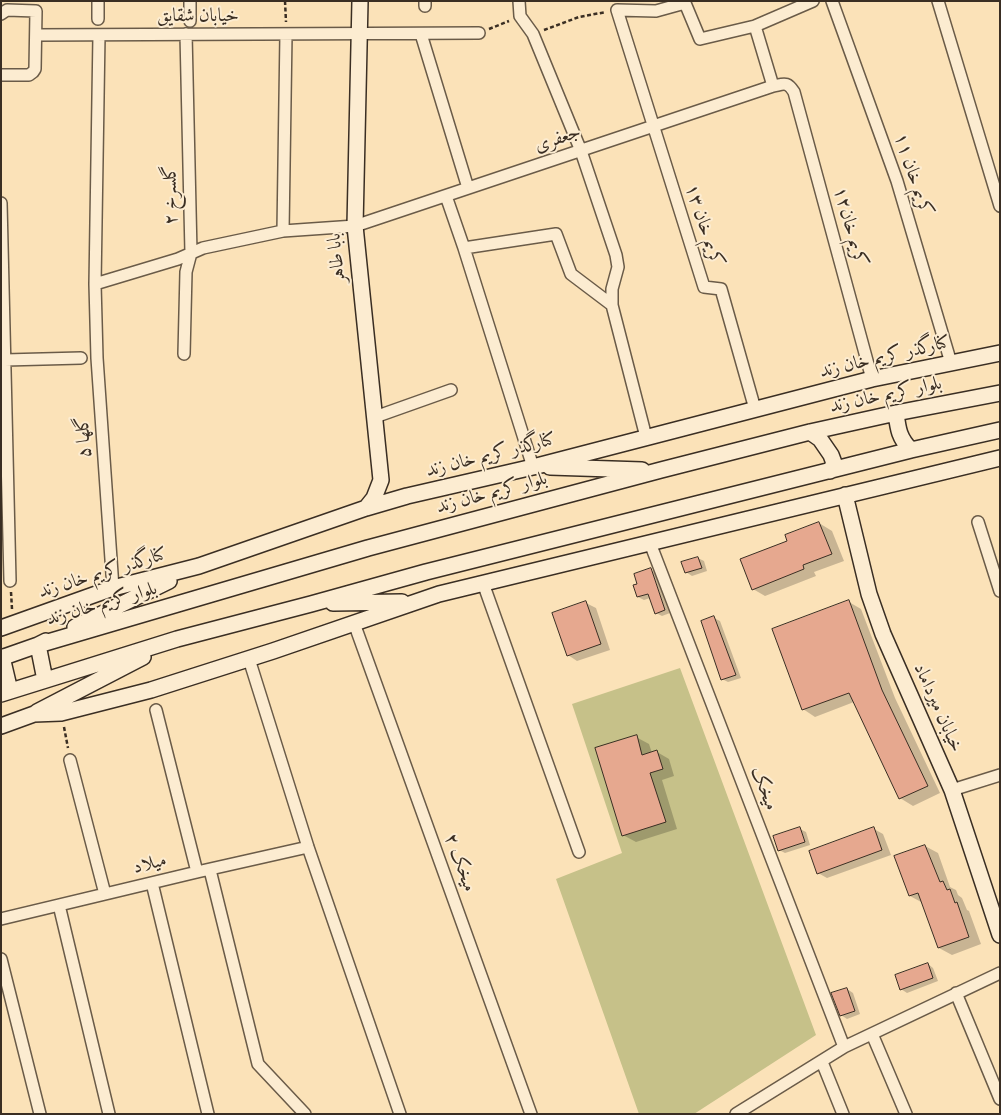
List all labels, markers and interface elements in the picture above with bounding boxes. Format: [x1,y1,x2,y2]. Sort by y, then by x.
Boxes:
street label: خیابان شقایق [157,6,239,28]
street label: جعفری [532,121,584,159]
street label: کریم خان ۱۱ [888,131,936,219]
street label: گلسرخ ۲ [160,165,184,225]
street label: کریم خان ۱۳ [679,182,727,270]
street label: کریم خان۱۲ [827,184,871,270]
street label: بابا طاهر [324,232,352,284]
street label: کنارگذر کریم خان زند [818,332,952,384]
street label: بلوار کریم خان زند [828,373,944,419]
street label: گلها ۵ [72,415,98,459]
street label: کنارگذر کریم خان زند [424,429,558,483]
street label: بلوار کریم خان زند [434,468,550,520]
street label: کنارگذر کریم خان زند [36,544,170,604]
street label: بلوار کریم خان زند [44,578,160,632]
street label: خیابان میرداماد [907,660,967,756]
street label: میخک [744,764,782,814]
street label: میخک ۲ [438,831,480,895]
street label: میلاد [131,850,169,880]

